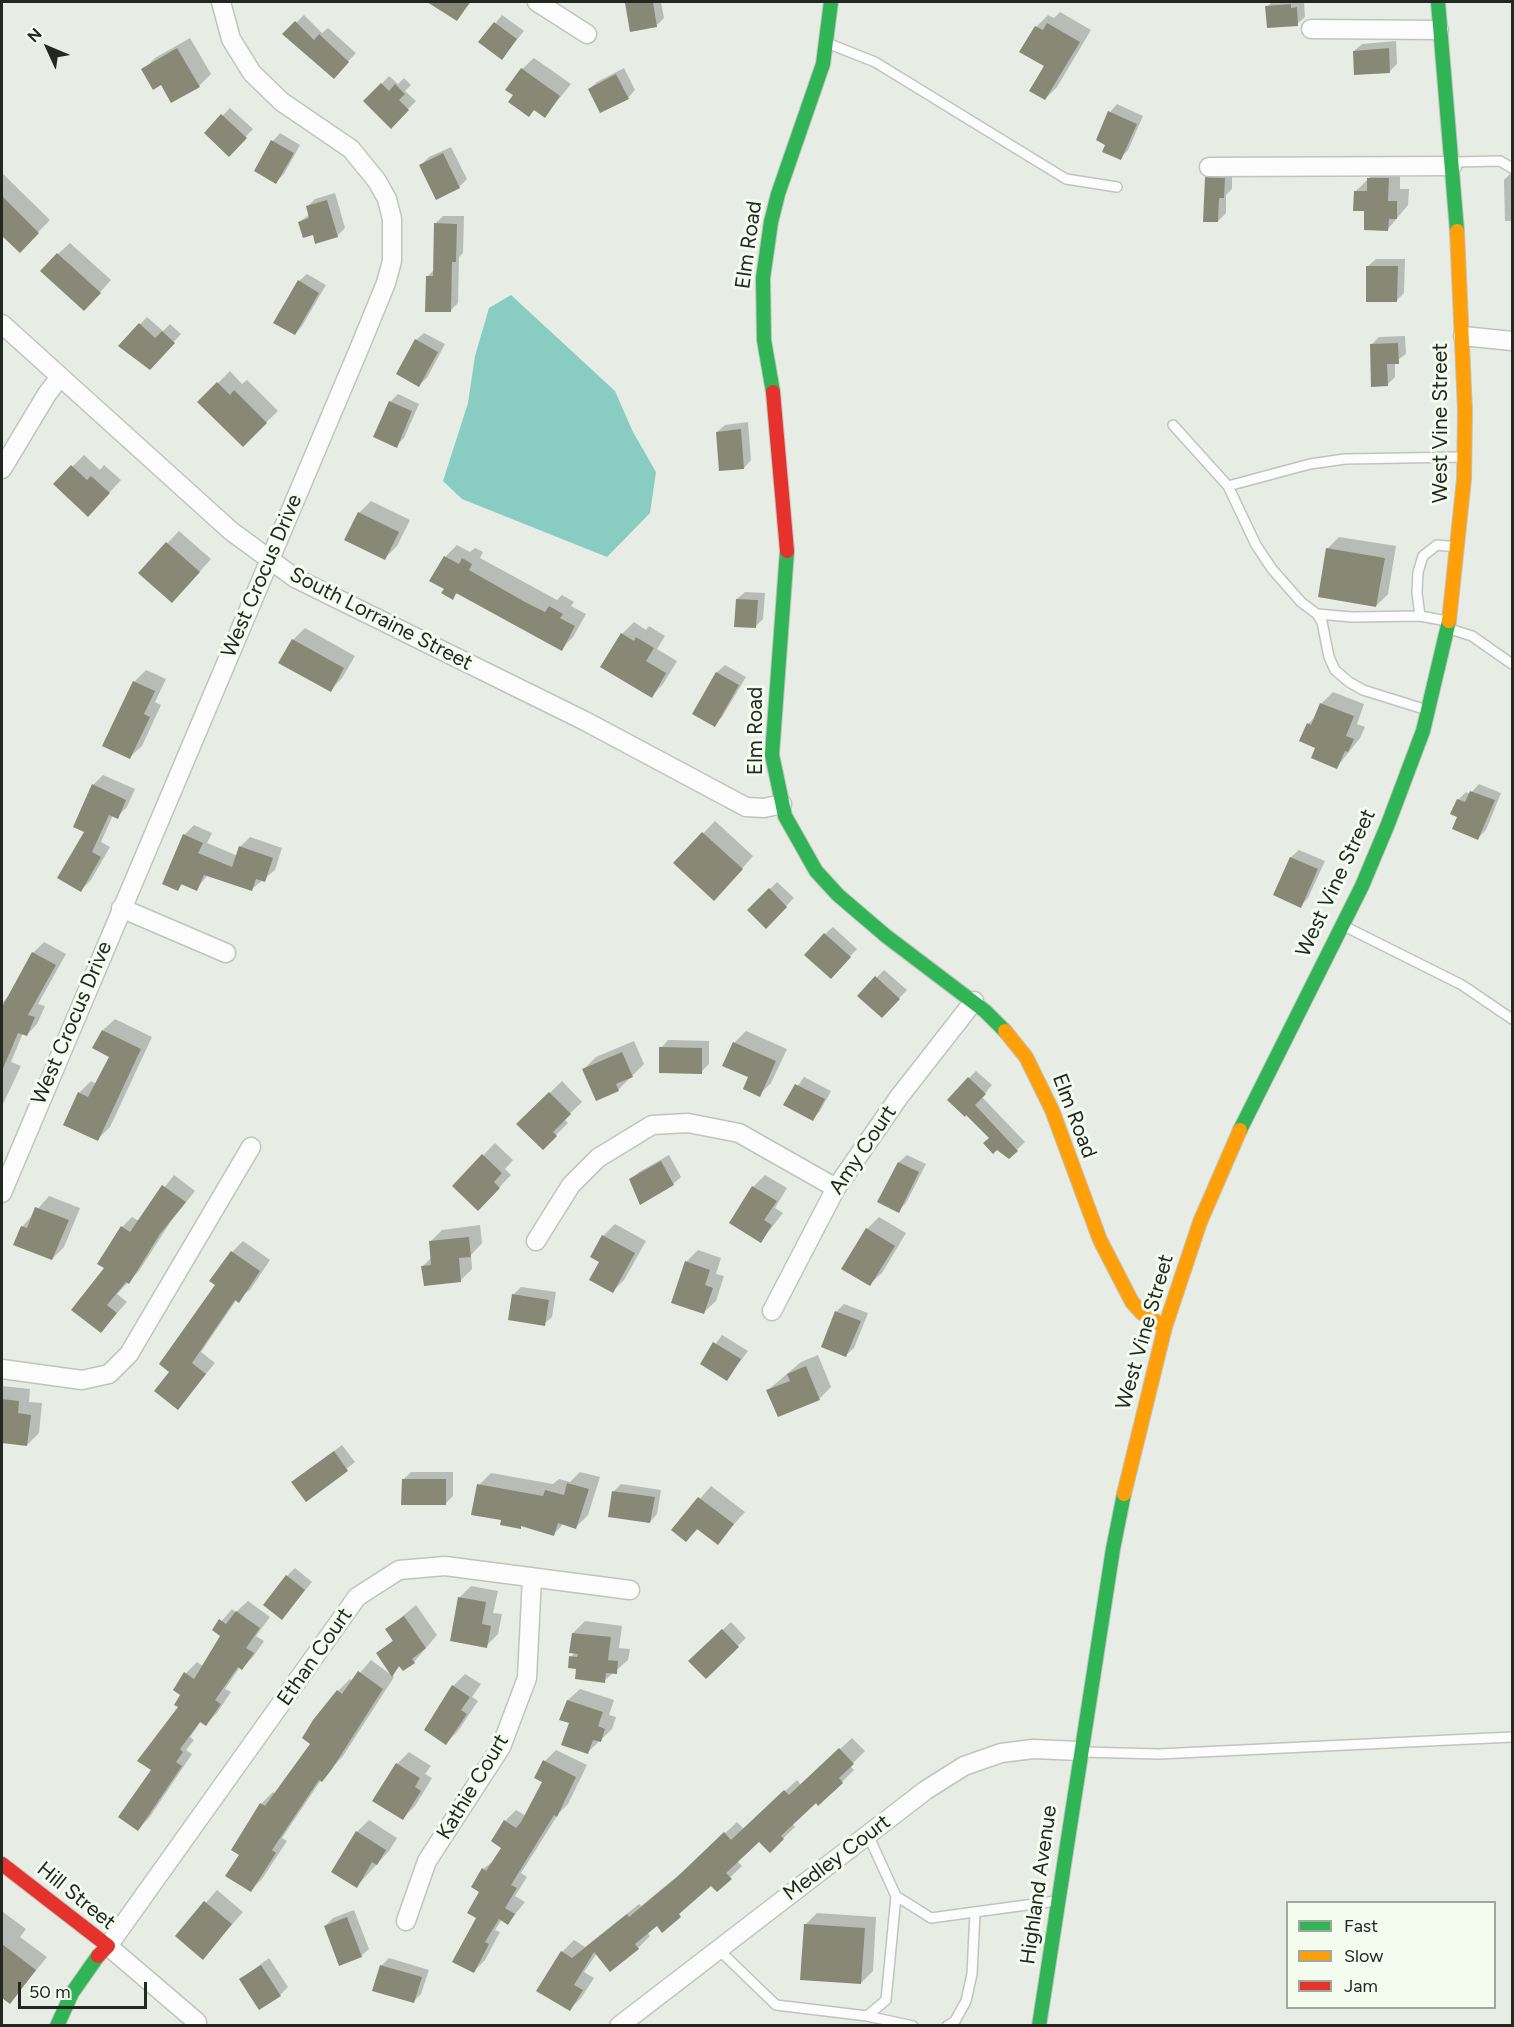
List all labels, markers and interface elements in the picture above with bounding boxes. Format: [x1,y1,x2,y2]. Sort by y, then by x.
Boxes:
north arrow [18,18,78,78]
text: N [24,24,46,46]
street label: Elm Road [730,199,768,291]
street label: West Vine Street [1428,343,1454,503]
street label: West Crocus Drive [216,491,308,661]
street label: South Lorraine Street [285,562,477,676]
street label: Elm Road [743,687,769,775]
street label: West Vine Street [1291,805,1381,961]
street label: West Crocus Drive [26,938,118,1108]
street label: Elm Road [1046,1070,1102,1162]
street label: Amy Court [824,1101,902,1199]
street label: West Vine Street [1111,1251,1179,1413]
street label: Ethan Court [272,1603,358,1711]
street label: Kathie Court [432,1730,514,1844]
street label: Highland Avenue [1015,1804,1063,1966]
street label: Medley Court [778,1810,896,1906]
street label: Hill Street [32,1857,120,1935]
legend [1286,1901,1496,2009]
text: Fast [1344,1915,1378,1937]
text: Slow [1344,1945,1383,1967]
scale bar [21,1970,150,2008]
text: Jam [1344,1975,1378,1997]
text: 50 m [29,1981,71,2003]

